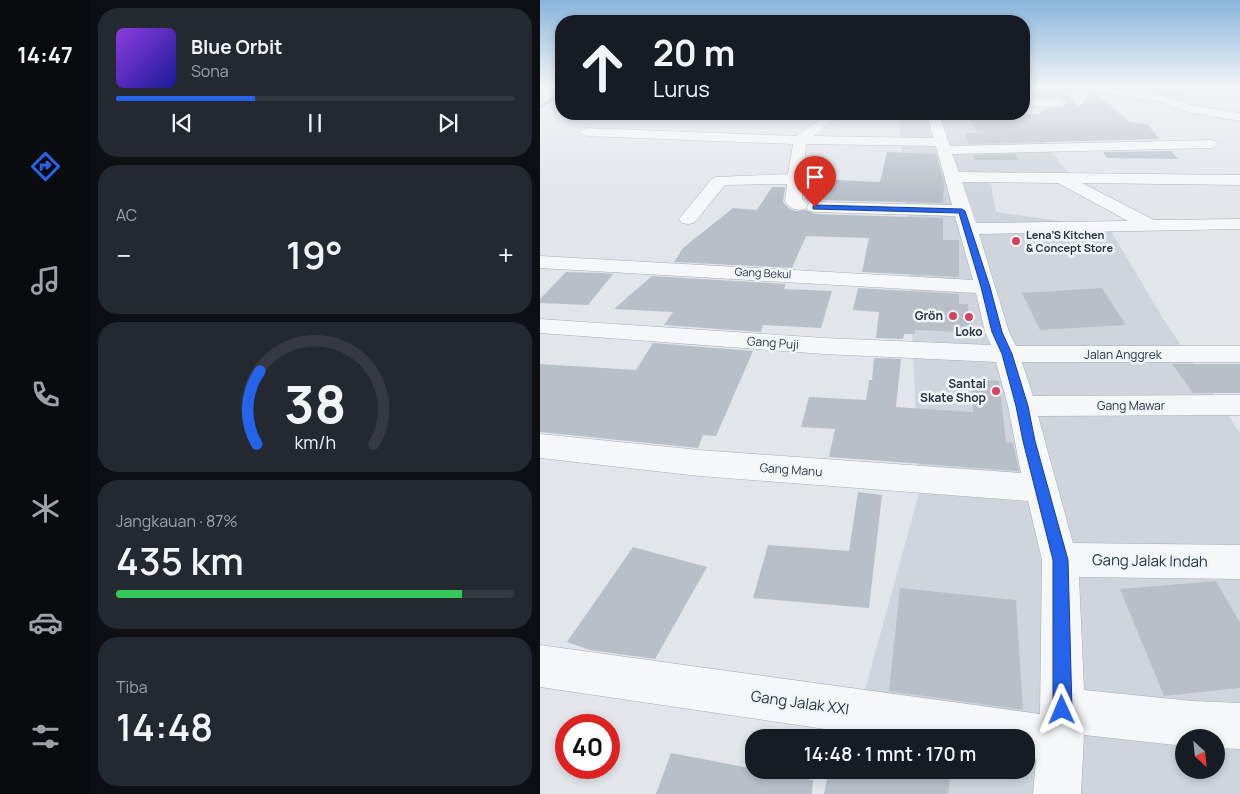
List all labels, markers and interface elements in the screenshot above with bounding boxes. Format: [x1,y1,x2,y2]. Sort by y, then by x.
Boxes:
text: 20 m [653,29,735,77]
text: Blue Orbit [191,34,283,60]
icon: ahead [570,35,635,100]
text: 14:47 [17,40,73,70]
text: Sona [191,60,229,82]
text: Lurus [653,74,710,104]
icon: previous [168,109,196,137]
icon: pause [301,109,329,137]
icon: next [434,109,462,137]
icon: directions [28,149,63,184]
pin [794,156,836,207]
icon: arrive [801,163,829,191]
text: AC [116,204,137,226]
place label: Lena’S Kitchen & Concept Store [1026,227,1113,255]
text: 19° [286,228,343,280]
marker: Lena’S Kitchen & Concept Store [1010,235,1022,247]
text: − [116,236,131,274]
text: + [498,236,514,274]
icon: music [28,263,63,298]
street label: Gang Bekul [734,264,792,281]
place label: Grön [915,307,943,324]
marker: Grön [947,310,959,322]
marker: Loko [963,311,975,323]
place label: Loko [955,323,983,340]
street label: Gang Puji [747,332,800,353]
street label: Jalan Anggrek [1084,346,1163,363]
text: 38 [284,368,346,439]
place label: Santai Skate Shop [920,375,986,406]
icon: phone [28,377,63,412]
marker: Santai Skate Shop [990,385,1002,397]
street label: Gang Mawar [1097,397,1166,414]
text: km/h [294,430,336,454]
street label: Gang Manu [759,459,823,480]
icon: climate [28,491,63,526]
text: Jangkauan · 87% [116,510,238,532]
text: 435 km [116,534,244,586]
street label: Gang Jalak Indah [1092,549,1208,572]
icon: car [28,605,63,640]
text: Tiba [116,676,148,698]
position arrow [1035,683,1087,735]
street label: Gang Jalak XXI [750,685,851,720]
text: 14:48 [116,700,213,752]
speed limit sign: 40 [555,714,620,779]
icon: filters [28,719,63,754]
north arrow [1175,729,1225,779]
map controls [1175,729,1225,779]
text: 14:48 · 1 mnt · 170 m [804,741,976,767]

